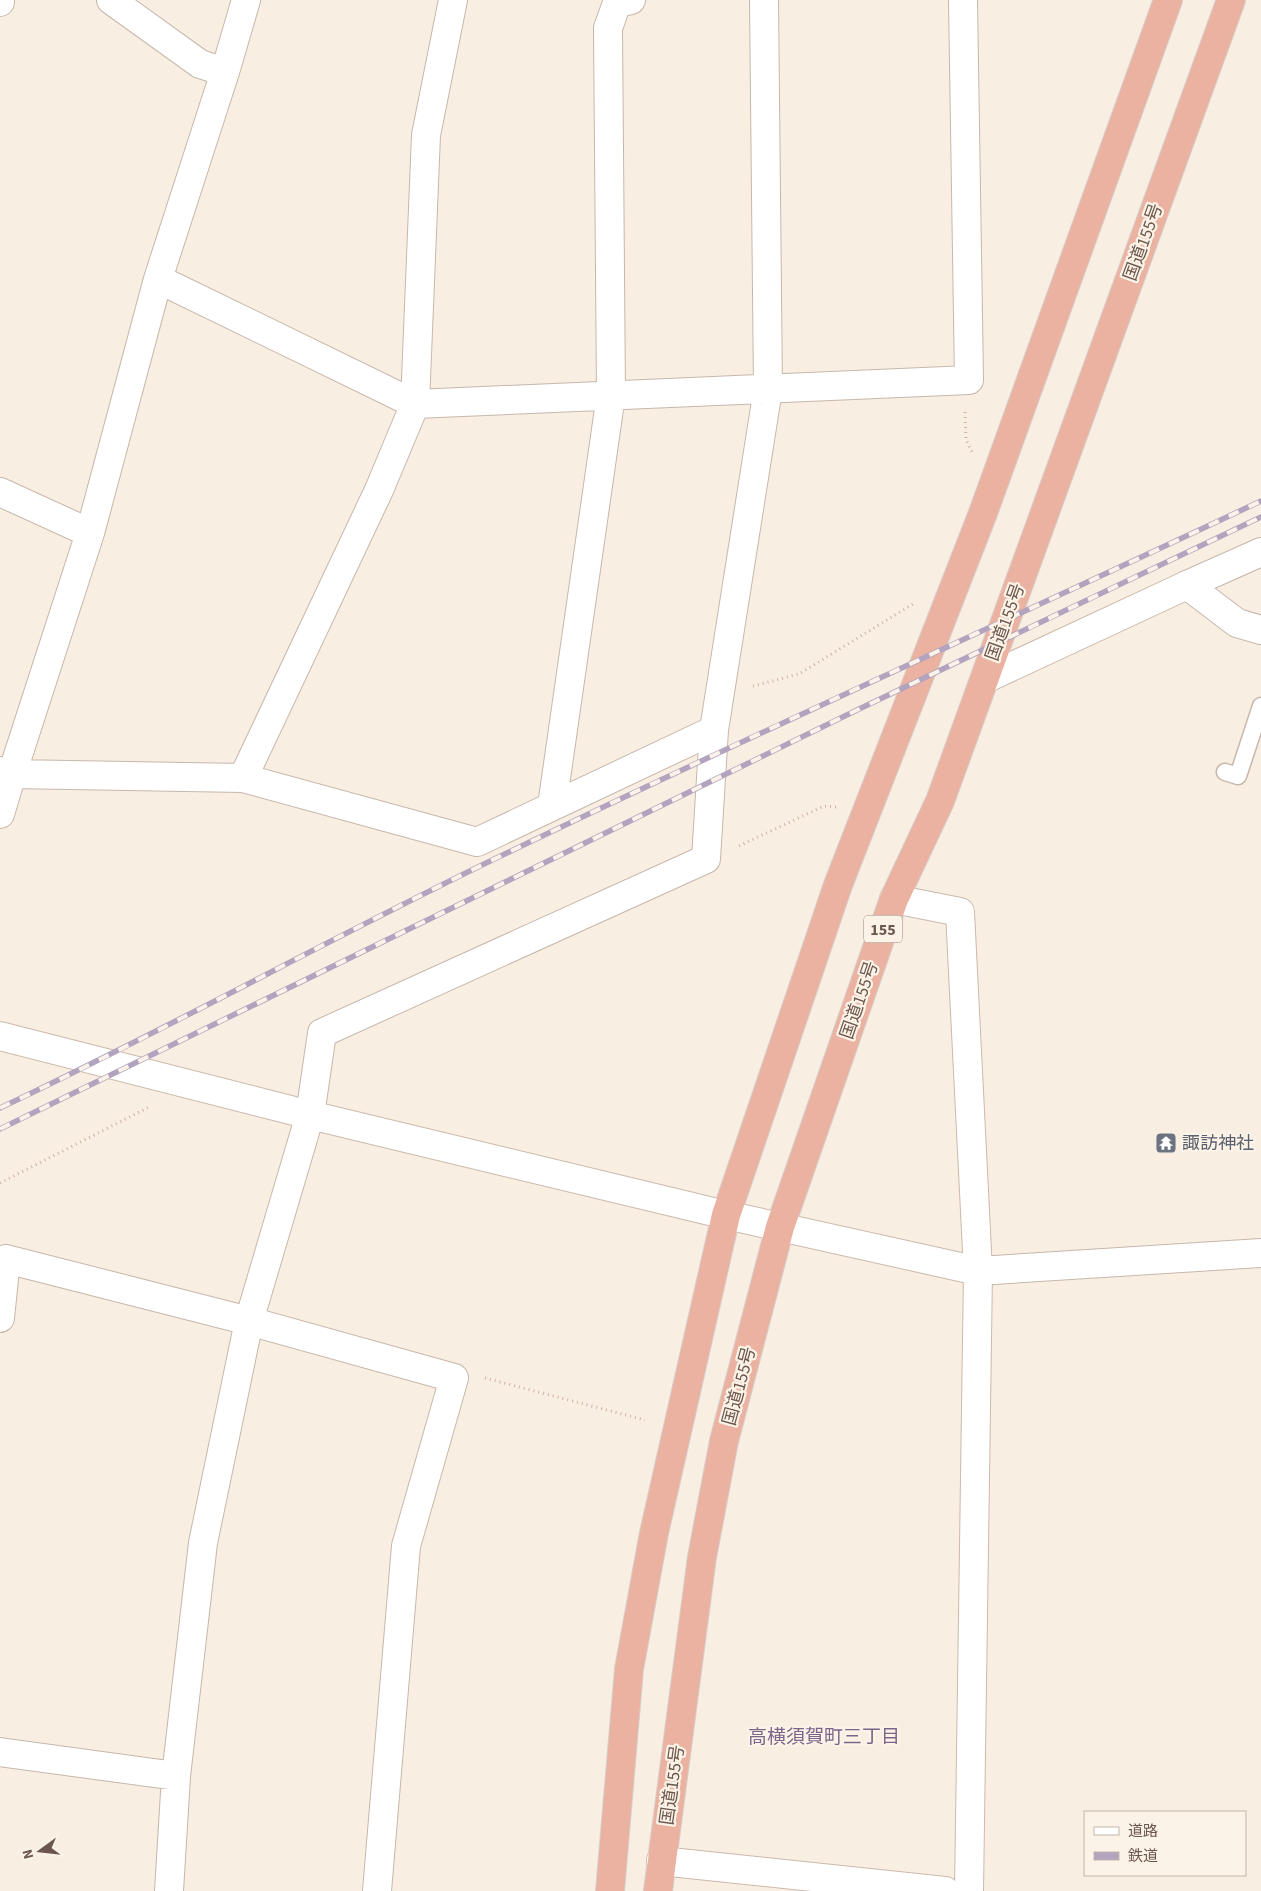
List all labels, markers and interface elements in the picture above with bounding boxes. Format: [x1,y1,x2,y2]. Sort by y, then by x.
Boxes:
street label: 国道155号 [1118,200,1169,284]
street label: 国道155号 [980,580,1031,664]
road number: 155 [864,916,902,942]
street label: 国道155号 [834,958,884,1042]
temple icon: 諏訪神社 [1154,1131,1178,1155]
place label: 諏訪神社 [1182,1131,1254,1156]
street label: 国道155号 [717,1344,762,1428]
district label: 高横須賀町三丁目 [748,1724,900,1751]
street label: 国道155号 [654,1743,690,1827]
legend [1084,1811,1246,1876]
text: 道路 [1128,1821,1158,1842]
north arrow [15,1826,65,1876]
text: 鉄道 [1128,1846,1158,1867]
text: N [18,1847,39,1861]

